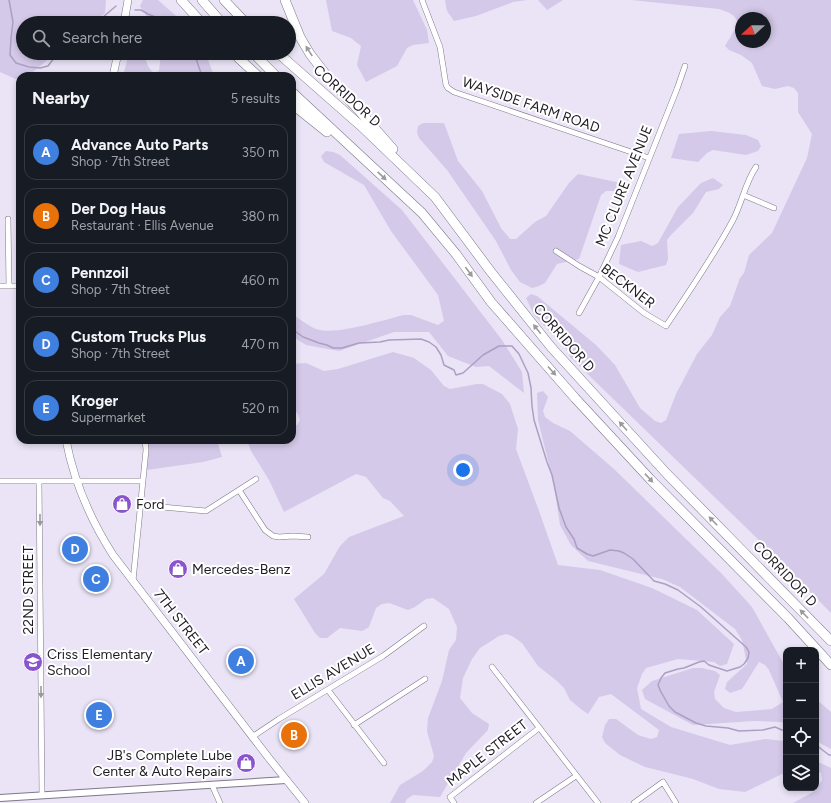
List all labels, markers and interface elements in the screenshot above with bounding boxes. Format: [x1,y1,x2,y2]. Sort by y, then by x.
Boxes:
north arrow [735,12,771,48]
search box [16,16,296,60]
icon: search [30,27,52,49]
text: Search here [62,29,142,47]
one-way arrow [305,46,313,56]
street label: CORRIDOR D [310,61,384,131]
street label: WAYSIDE FARM ROAD [460,73,602,137]
text: Nearby [32,88,90,108]
text: 5 results [231,91,280,106]
street label: MC CLURE AVENUE [592,123,656,249]
text: Advance Auto Parts [71,136,208,154]
text: A [41,145,51,160]
text: 350 m [242,145,279,160]
text: Shop · 7th Street [71,154,170,169]
one-way arrow [377,171,387,181]
text: Der Dog Haus [71,200,166,218]
text: B [42,209,50,224]
text: 380 m [241,209,279,224]
text: Restaurant · Ellis Avenue [71,218,214,233]
street label: BECKNER [598,260,659,312]
text: Pennzoil [71,264,129,282]
one-way arrow [465,267,473,277]
text: C [41,273,51,288]
text: 460 m [241,273,279,288]
text: Shop · 7th Street [71,282,170,297]
street label: CORRIDOR D [530,300,598,376]
one-way arrow [533,324,541,335]
text: Custom Trucks Plus [71,328,206,346]
text: D [41,337,51,352]
text: 470 m [241,337,279,352]
text: Shop · 7th Street [71,346,170,361]
one-way arrow [548,366,557,377]
text: Kroger [71,392,118,410]
text: E [42,401,50,416]
text: 520 m [242,401,279,416]
text: Supermarket [71,410,146,425]
one-way arrow [619,421,628,431]
your location [453,460,473,480]
one-way arrow [644,473,654,483]
shop icon: Ford [111,493,133,515]
place label: Ford [136,496,165,513]
one-way arrow [36,514,43,526]
one-way arrow [708,516,718,526]
pin: D [62,534,88,564]
street label: CORRIDOR D [749,538,821,610]
street label: 22ND STREET [20,545,37,634]
shop icon: Mercedes-Benz [167,558,189,580]
place label: Mercedes-Benz [192,561,291,578]
pin: C [83,564,109,594]
street label: 7TH STREET [150,586,212,658]
one-way arrow [800,609,809,618]
street label: ELLIS AVENUE [288,640,378,704]
place label: Criss Elementary School [47,646,153,679]
pin: A [228,646,254,676]
map controls [783,647,819,791]
button: + [783,647,819,683]
school or university icon: Criss Elementary School [22,651,44,673]
button: − [783,683,819,719]
one-way arrow [38,686,44,699]
pin: E [86,700,112,730]
street label: MAPLE STREET [443,716,531,790]
button: locate [783,719,819,755]
pin: B [281,720,307,750]
place label: JB's Complete Lube Center & Auto Repairs [92,747,232,780]
shop icon: JB's Complete Lube Center & Auto Repairs [235,752,257,774]
button: layers [783,755,819,791]

